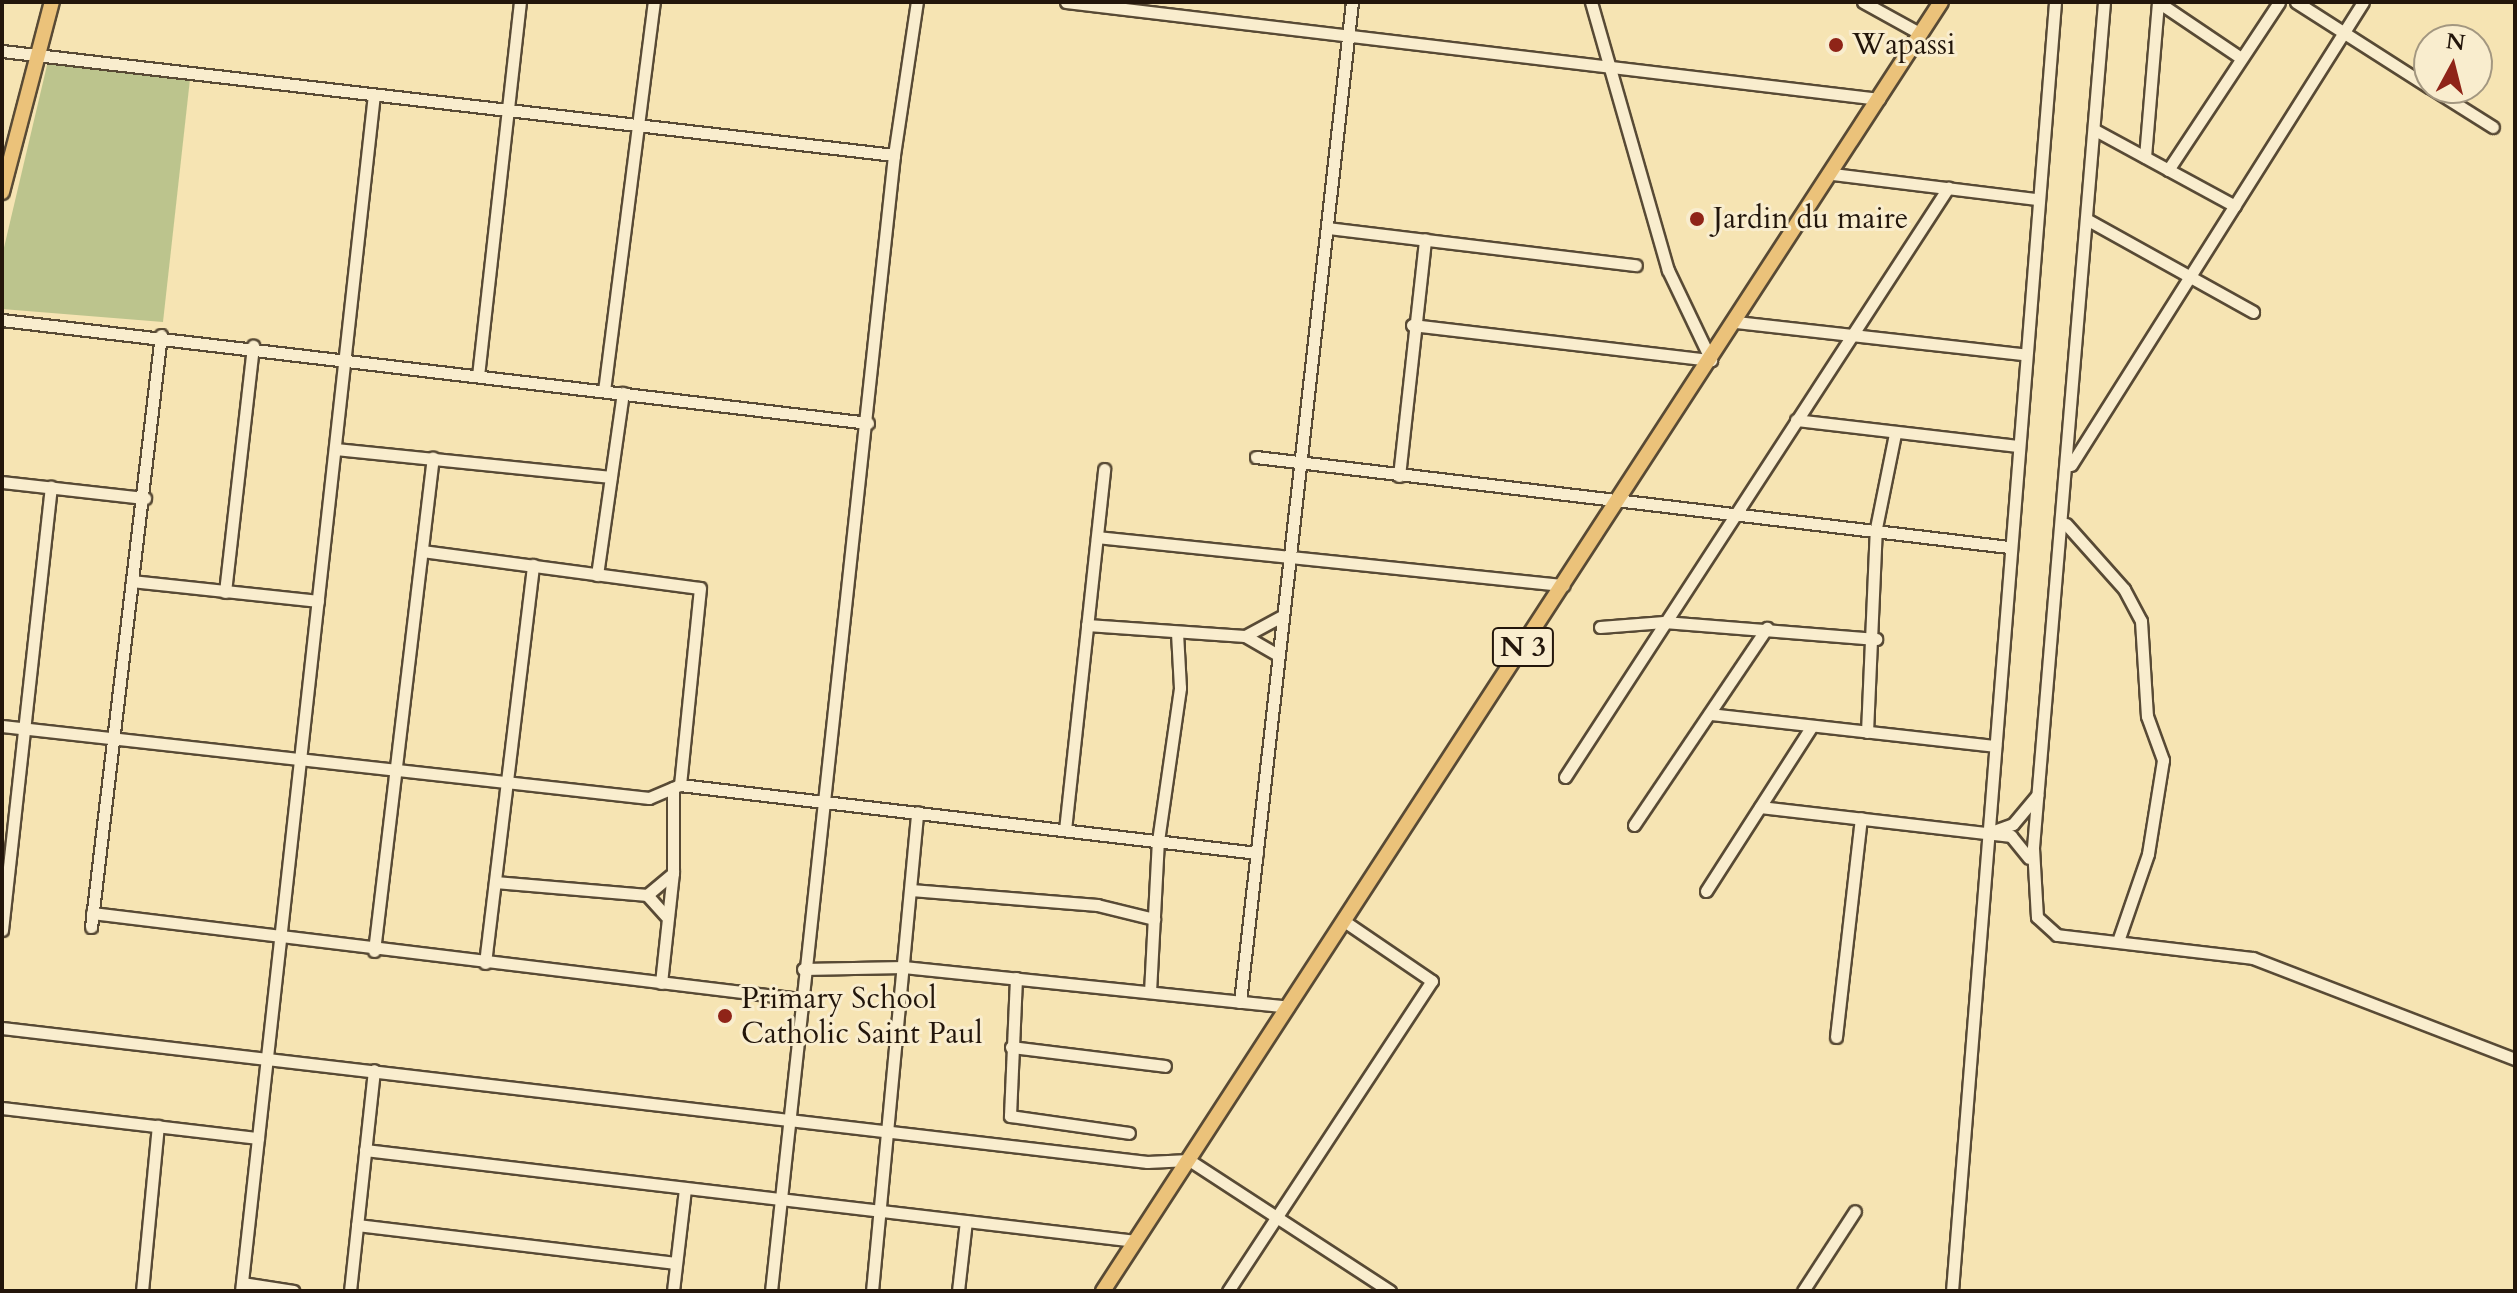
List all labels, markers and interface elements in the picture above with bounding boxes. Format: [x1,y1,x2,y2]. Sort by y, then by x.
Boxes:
north arrow [2413,24,2493,104]
text: N [2444,26,2467,58]
place label: Wapassi [1852,27,1956,63]
marker: Wapassi [1827,36,1845,54]
place label: Jardin du maire [1713,201,1908,237]
marker: Jardin du maire [1688,210,1706,228]
road number: N 3 [1491,623,1555,671]
place label: Primary School Catholic Saint Paul [741,981,983,1052]
marker: Primary School Catholic Saint Paul [716,1007,734,1025]

